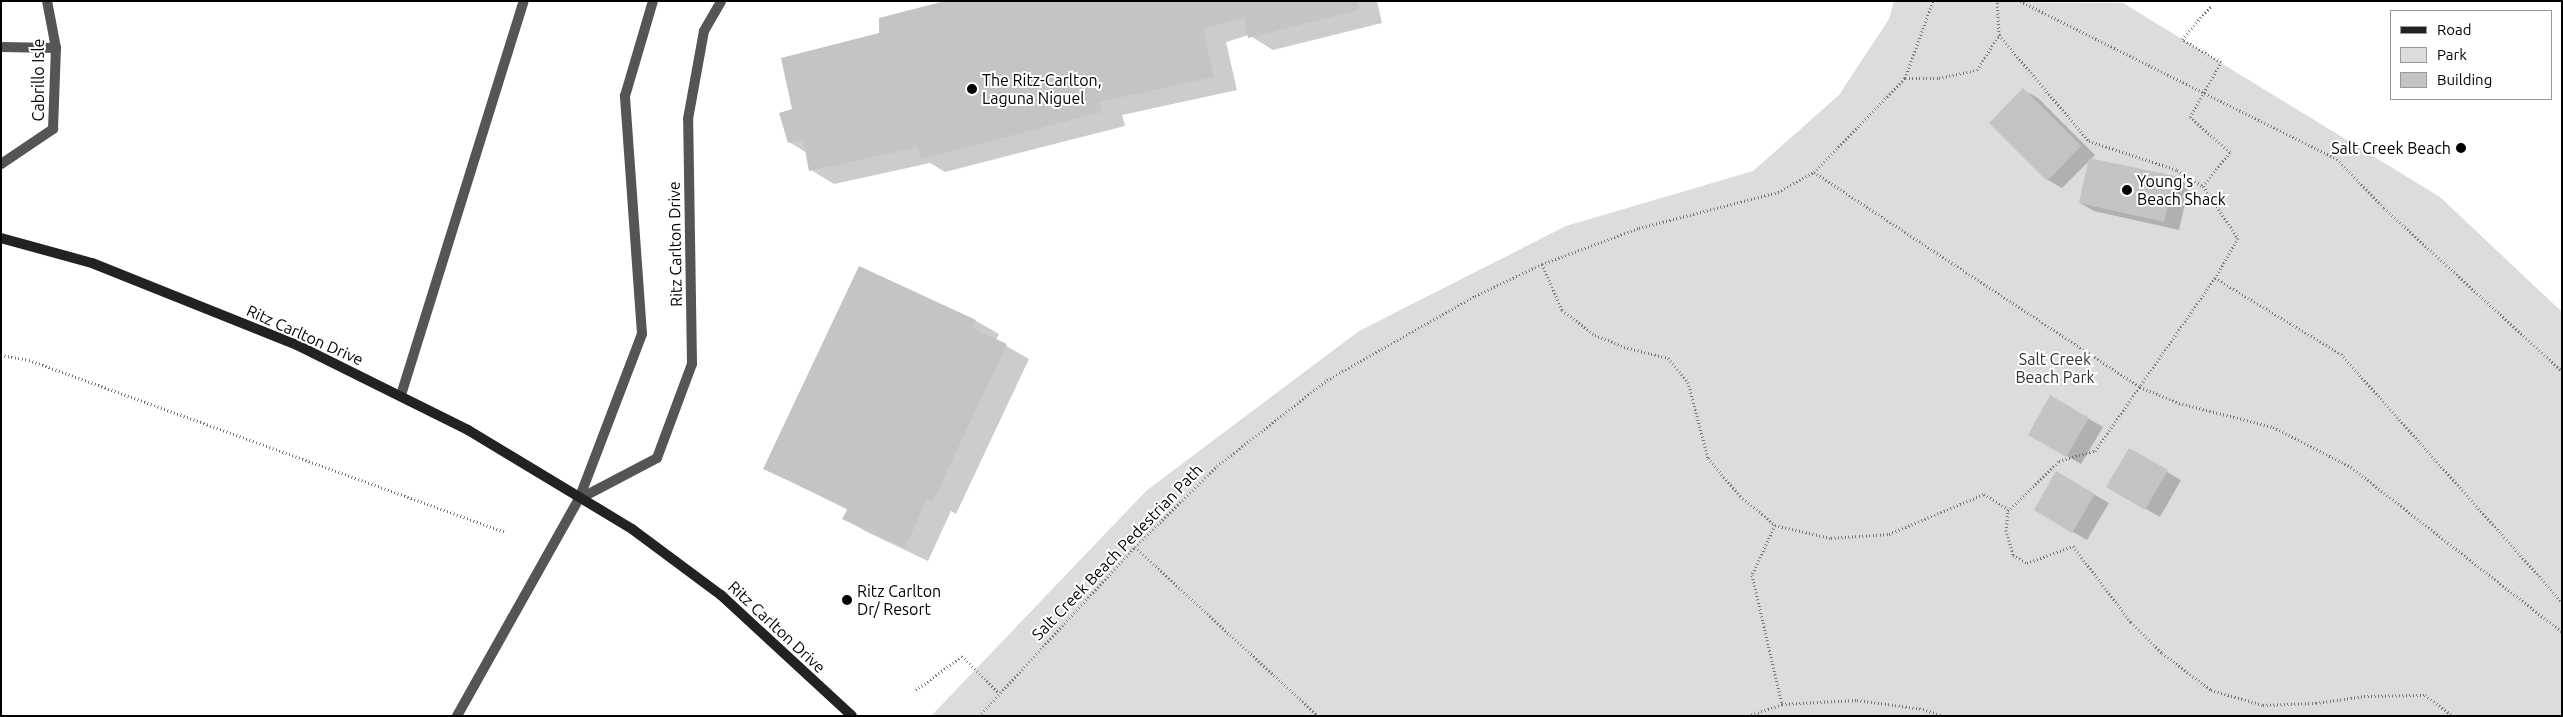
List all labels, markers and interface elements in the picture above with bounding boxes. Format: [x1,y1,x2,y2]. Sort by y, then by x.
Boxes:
legend [2390,10,2553,100]
text: Road [2437,21,2472,38]
street label: Cabrillo Isle [28,39,48,121]
text: Park [2437,46,2467,63]
place label: The Ritz-Carlton, Laguna Niguel [982,70,1102,108]
text: Building [2437,71,2492,88]
marker: The Ritz-Carlton, Laguna Niguel [966,83,978,95]
place label: Salt Creek Beach [2331,138,2451,158]
marker: Salt Creek Beach [2455,142,2467,154]
place label: Young's Beach Shack [2137,171,2226,209]
street label: Ritz Carlton Drive [664,181,686,307]
marker: Young's Beach Shack [2121,184,2133,196]
street label: Ritz Carlton Drive [244,301,366,369]
park label: Salt Creek Beach Park [2015,349,2095,387]
street label: Salt Creek Beach Pedestrian Path [1028,460,1206,644]
street label: Ritz Carlton Drive [724,577,830,677]
place label: Ritz Carlton Dr/ Resort [857,581,941,619]
marker: Ritz Carlton Dr/ Resort [841,594,853,606]

